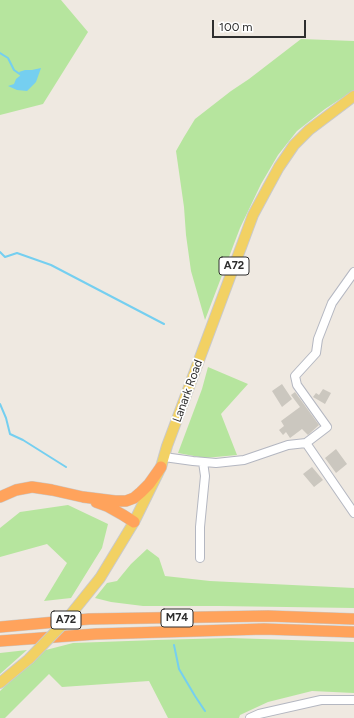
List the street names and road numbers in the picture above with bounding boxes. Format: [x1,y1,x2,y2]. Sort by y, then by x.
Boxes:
road number: A72 [219,257,249,275]
street label: Lanark Road [170,358,206,424]
road number: M74 [161,609,193,627]
road number: A72 [51,611,81,629]

